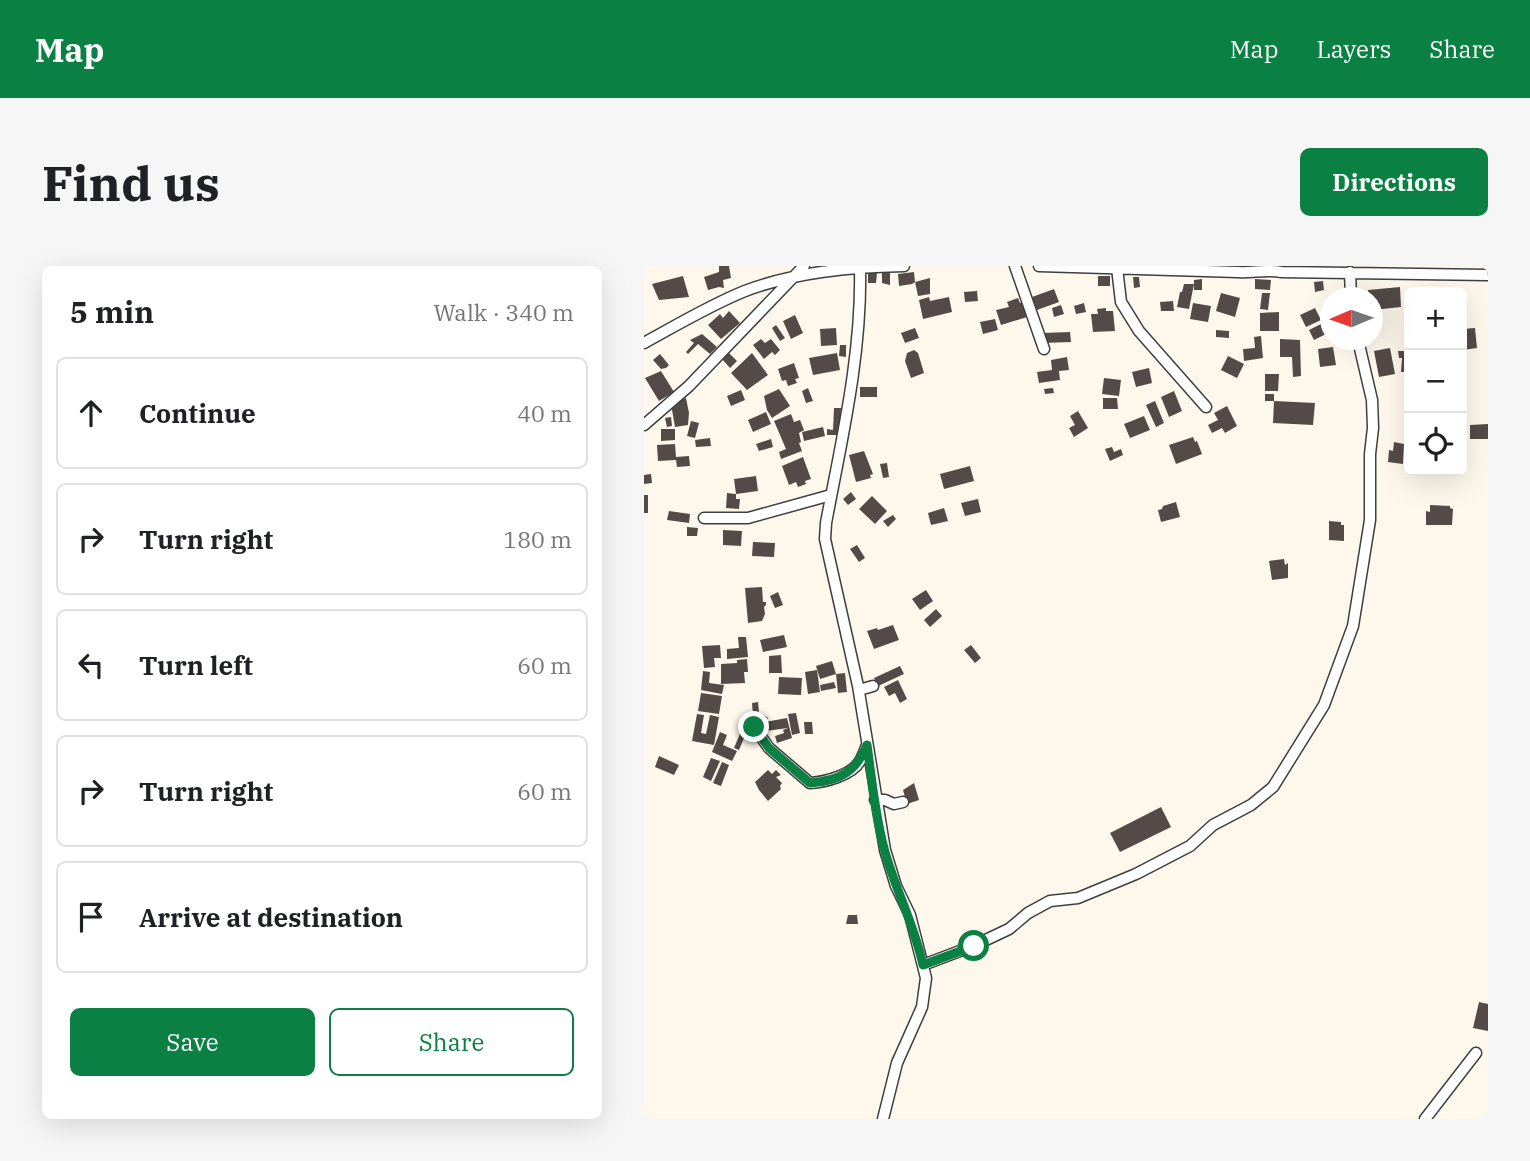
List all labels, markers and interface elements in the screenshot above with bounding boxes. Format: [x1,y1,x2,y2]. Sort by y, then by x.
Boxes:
text: Map [35,28,104,71]
text: Map [1230,33,1278,65]
text: Layers [1316,33,1391,65]
text: Share [1429,33,1495,65]
button: Directions [1300,148,1488,216]
text: Find us [42,151,220,214]
north arrow [1320,287,1383,350]
map controls [1404,287,1467,476]
button: + [1404,287,1467,350]
text: 5 min [70,292,154,331]
text: Walk · 340 m [433,297,574,327]
button: − [1404,350,1467,413]
icon: ahead [72,394,110,432]
text: Continue [139,396,256,430]
text: 40 m [517,398,572,428]
button: locate [1404,413,1467,476]
icon: right [72,520,110,558]
text: Turn right [139,522,273,556]
text: 180 m [503,524,572,554]
icon: left [72,646,110,684]
text: Turn left [139,648,253,682]
text: 60 m [517,650,572,680]
route end [738,711,769,742]
icon: right [72,772,110,810]
text: Turn right [139,774,273,808]
text: 60 m [517,776,572,806]
icon: arrive [72,898,110,936]
text: Arrive at destination [139,900,403,934]
route start [958,930,989,961]
button: Save [70,1008,315,1076]
button: Share [329,1008,574,1076]

